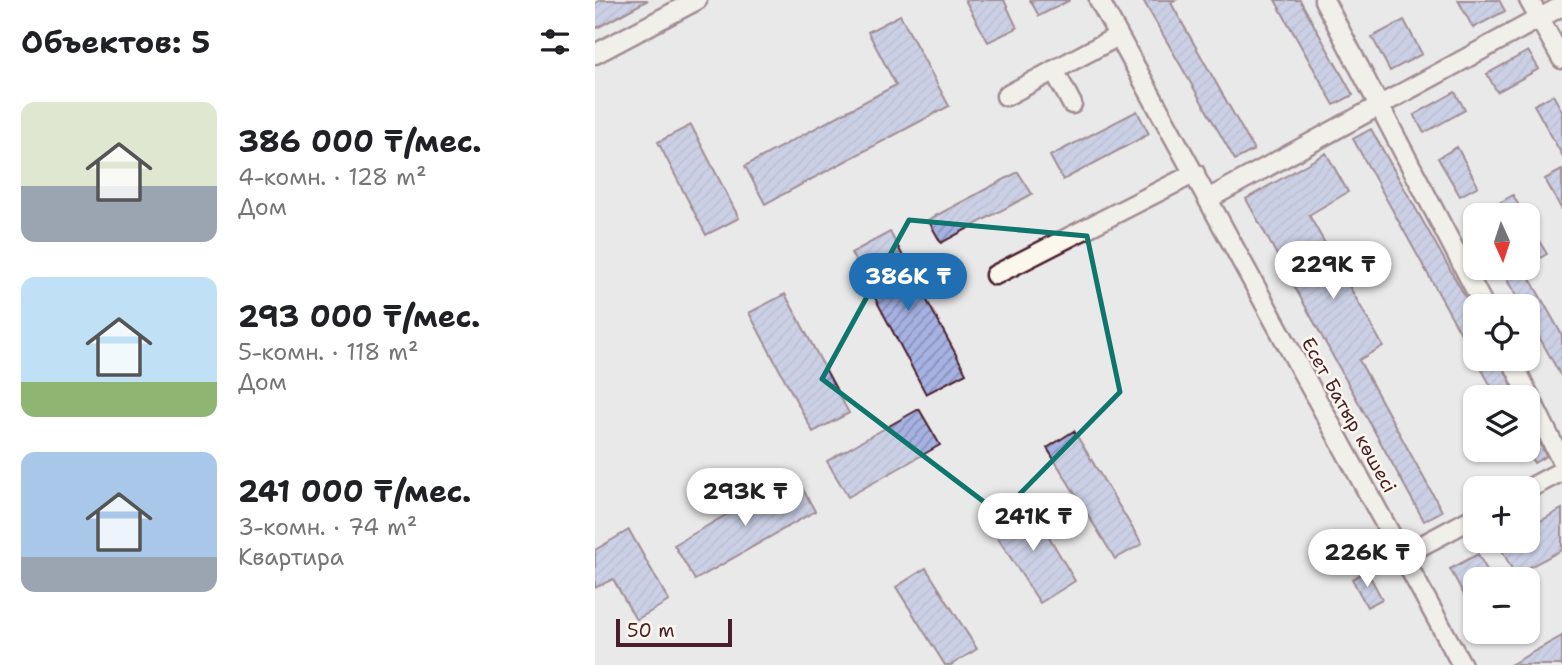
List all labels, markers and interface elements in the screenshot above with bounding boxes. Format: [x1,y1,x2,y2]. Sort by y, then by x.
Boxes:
text: Объектов: 5 [21,22,210,63]
icon: filters [536,23,574,61]
text: 386 000 ₸/мес. [238,121,482,162]
icon: home [77,130,161,214]
text: 4-комн. · 128 m² [238,162,426,192]
text: Дом [238,192,287,222]
north arrow [1463,203,1540,280]
map controls [1463,203,1540,644]
pin: 229K ₸ [1276,242,1390,301]
text: 229K ₸ [1291,249,1375,279]
pin: 386K ₸ [851,254,965,313]
text: 386K ₸ [865,261,951,291]
button: locate [1463,294,1540,371]
text: 293 000 ₸/мес. [238,296,480,337]
icon: home [77,305,161,389]
street label: Есет Батыр көшесі [1296,333,1402,497]
text: 5-комн. · 118 m² [238,337,419,367]
text: Дом [238,367,287,397]
button: layers [1463,385,1540,462]
pin: 293K ₸ [688,468,802,528]
text: 241 000 ₸/мес. [238,471,471,512]
text: 293K ₸ [703,476,787,506]
button: + [1463,476,1540,553]
icon: home [77,480,161,564]
pin: 241K ₸ [976,494,1090,553]
text: 241K ₸ [994,501,1072,531]
text: 3-комн. · 74 m² [238,512,417,542]
pin: 226K ₸ [1310,530,1424,589]
text: 226K ₸ [1324,537,1410,567]
text: Квартира [238,542,344,572]
button: − [1463,567,1540,644]
scale bar [616,616,731,648]
text: 50 m [627,618,675,643]

